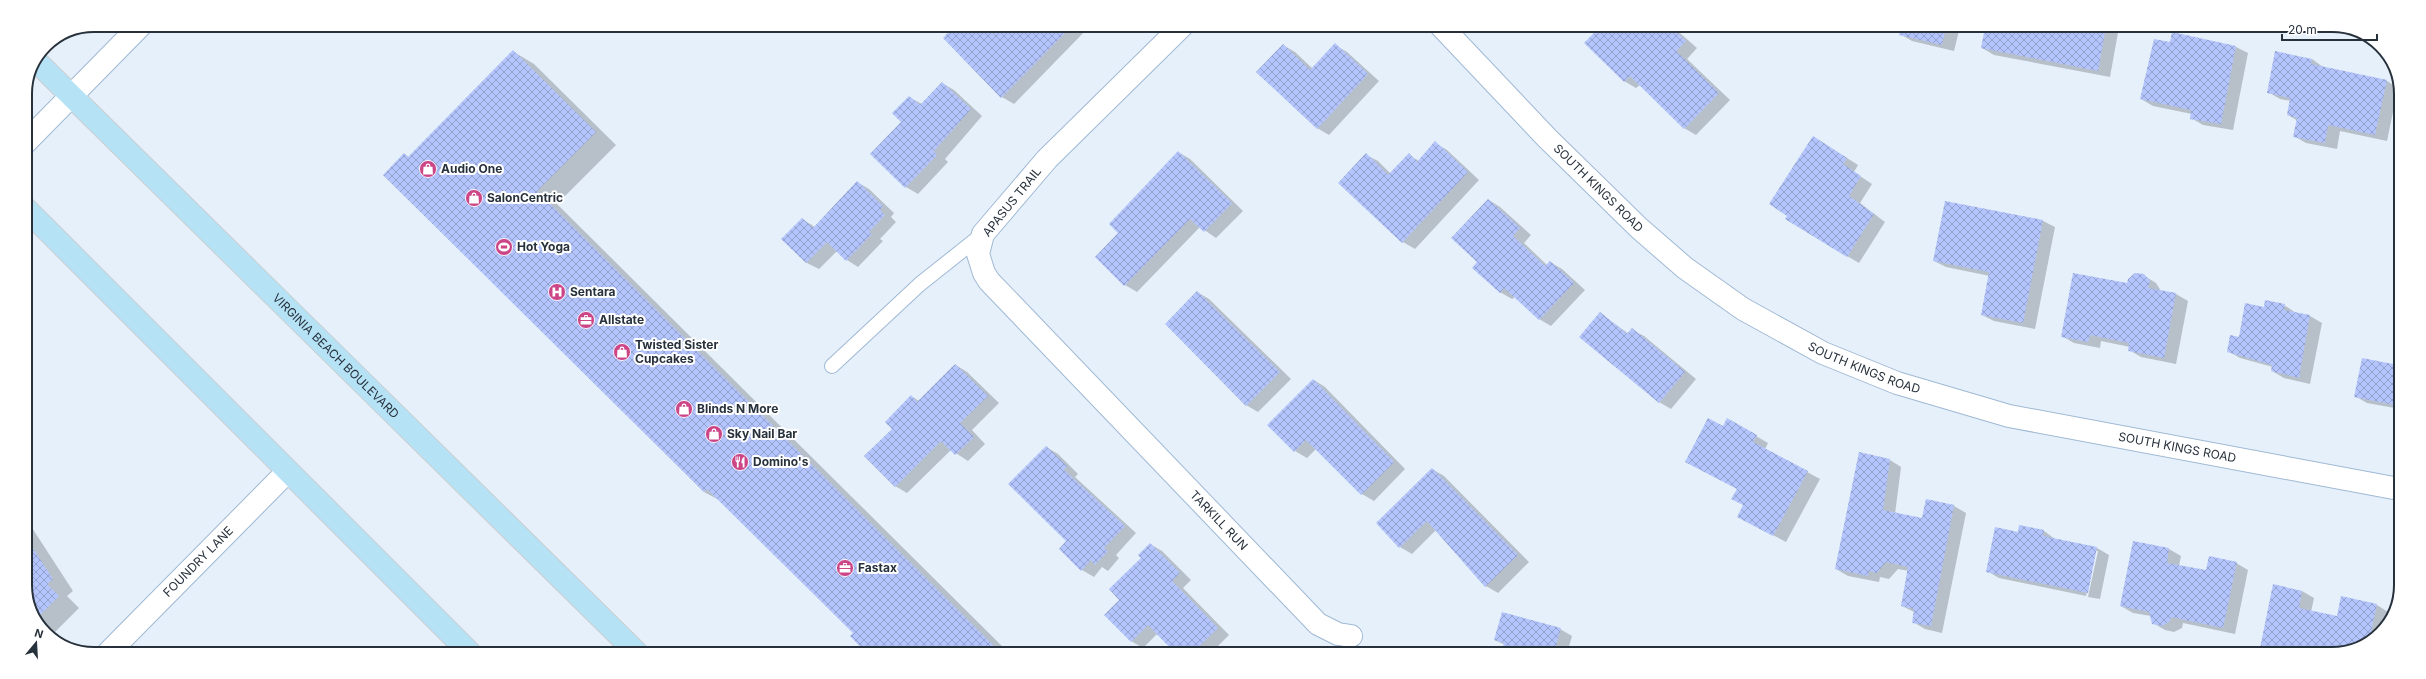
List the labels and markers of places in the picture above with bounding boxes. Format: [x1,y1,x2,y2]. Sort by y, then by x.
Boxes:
shop icon: Audio One [418,159,438,179]
place label: Audio One [441,161,502,176]
shop icon: SalonCentric [464,188,484,208]
place label: SalonCentric [487,190,563,205]
sports icon: Hot Yoga [494,237,514,257]
place label: Hot Yoga [517,239,570,254]
hospital icon: Sentara [547,282,567,302]
place label: Sentara [570,284,616,299]
office icon: Allstate [576,310,596,330]
place label: Allstate [599,312,644,327]
place label: Twisted Sister Cupcakes [635,337,719,366]
shop icon: Twisted Sister Cupcakes [612,342,632,362]
shop icon: Blinds N More [674,399,694,419]
place label: Blinds N More [697,401,778,416]
shop icon: Sky Nail Bar [704,424,724,444]
place label: Sky Nail Bar [727,426,797,441]
restaurant icon: Domino's [730,452,750,472]
place label: Domino's [753,454,809,469]
office icon: Fastax [835,558,855,578]
place label: Fastax [858,560,897,575]

